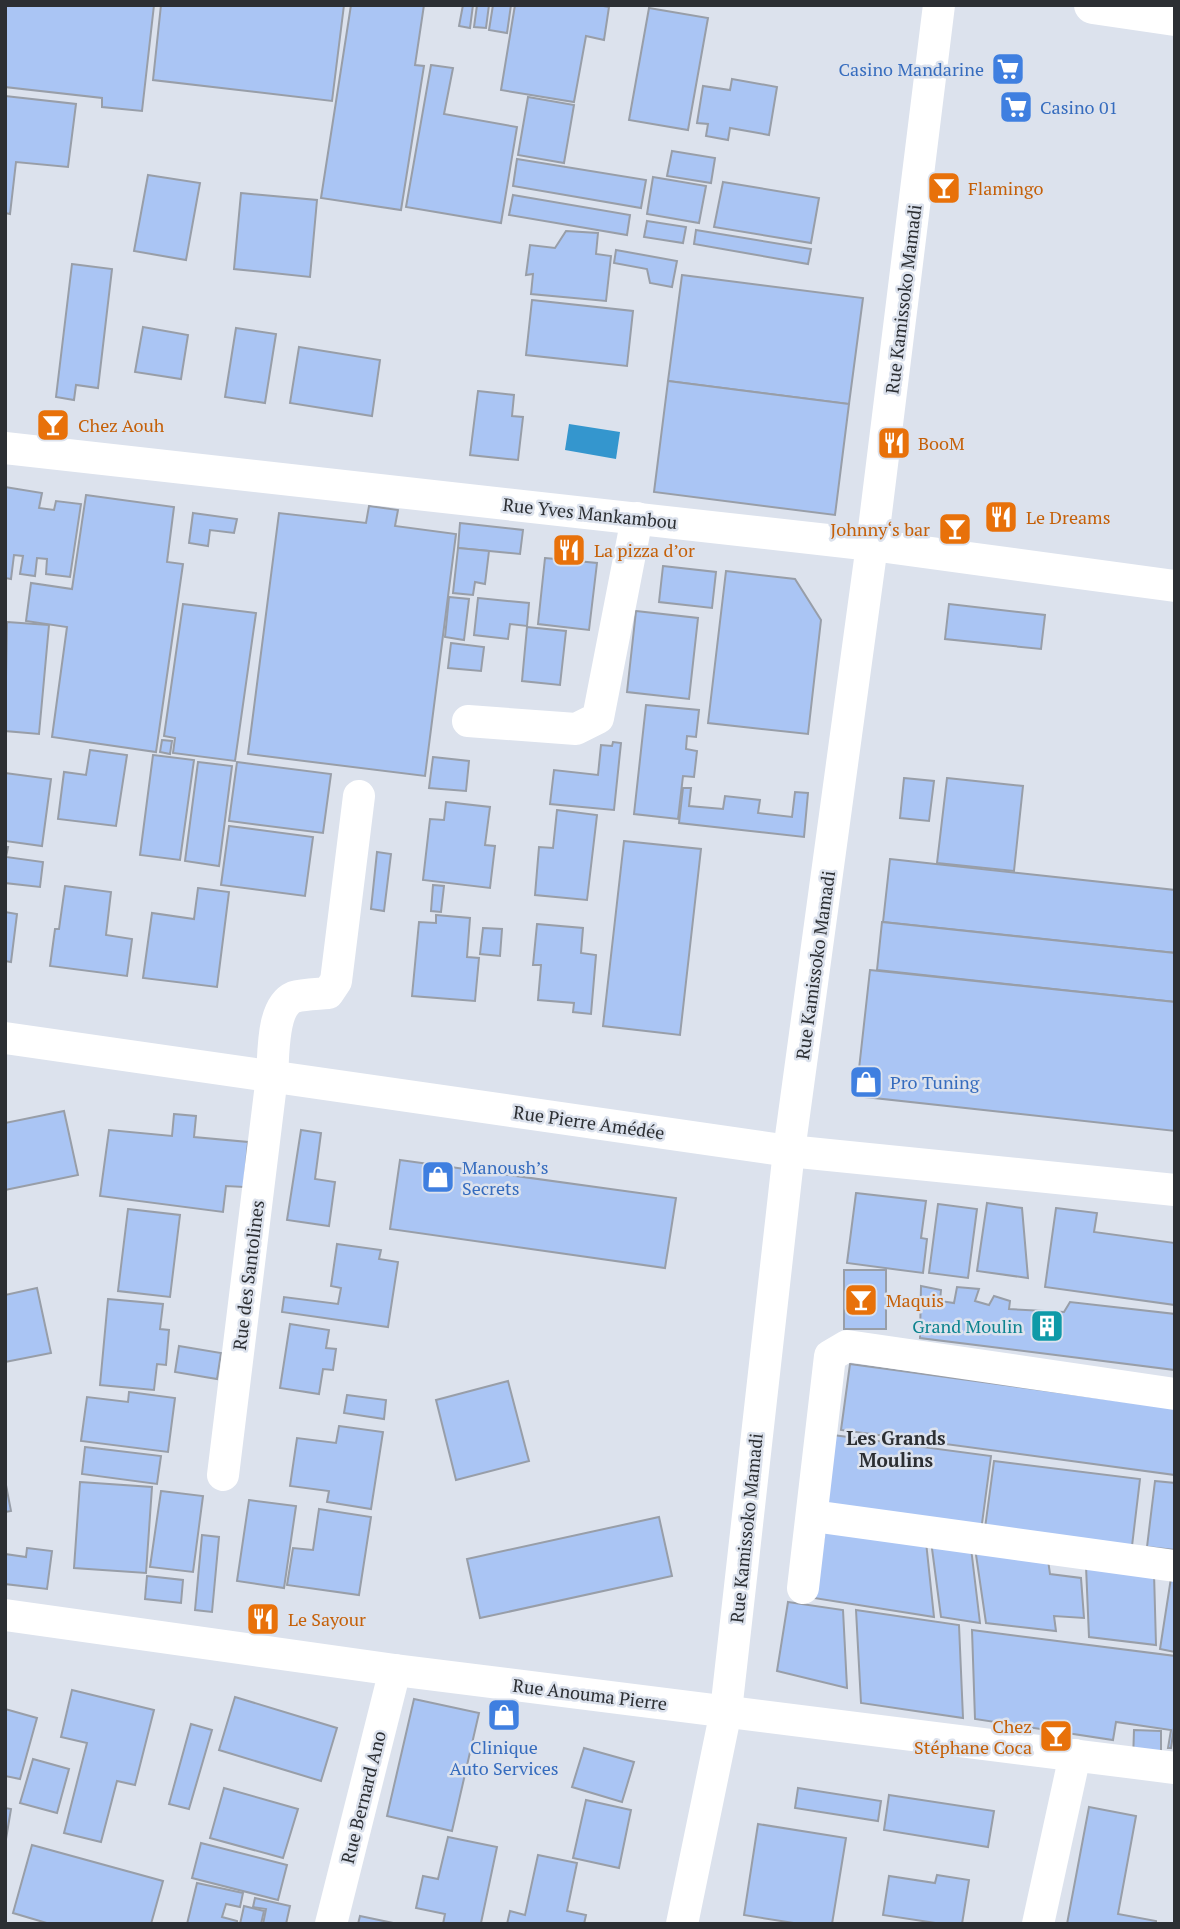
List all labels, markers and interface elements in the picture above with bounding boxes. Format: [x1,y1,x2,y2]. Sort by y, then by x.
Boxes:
supermarket icon: Casino Mandarine [989,50,1027,88]
place label: Casino Mandarine [839,57,984,81]
supermarket icon: Casino 01 [997,88,1035,126]
place label: Casino 01 [1040,95,1118,119]
bar icon: Flamingo [925,169,963,207]
place label: Flamingo [968,176,1043,200]
street label: Rue Kamissoko Mamadi [879,203,927,395]
bar icon: Chez Aouh [34,406,72,444]
place label: Chez Aouh [78,413,165,437]
restaurant icon: BooM [875,424,913,462]
place label: BooM [918,431,965,455]
street label: Rue Yves Mankambou [502,492,678,534]
restaurant icon: Le Dreams [982,498,1020,536]
place label: Le Dreams [1026,505,1110,529]
bar icon: Johnny‘s bar [936,510,974,548]
place label: Johnny‘s bar [830,517,930,541]
restaurant icon: La pizza d’or [550,531,588,569]
place label: La pizza d’or [594,538,695,562]
street label: Rue Kamissoko Mamadi [790,869,840,1061]
shop icon: Pro Tuning [847,1063,885,1101]
place label: Pro Tuning [890,1070,980,1094]
street label: Rue Pierre Amédée [512,1100,666,1144]
place label: Manoush’s Secrets [462,1155,549,1200]
shop icon: Manoush’s Secrets [419,1158,457,1196]
street label: Rue des Santolines [227,1199,269,1351]
bar icon: Maquis [842,1281,880,1319]
place label: Maquis [886,1288,944,1312]
building icon: Grand Moulin [1028,1307,1066,1345]
place label: Grand Moulin [912,1314,1023,1338]
district label: Les Grands Moulins [846,1425,946,1472]
street label: Rue Kamissoko Mamadi [724,1432,768,1624]
restaurant icon: Le Sayour [244,1600,282,1638]
place label: Le Sayour [288,1607,366,1631]
street label: Rue Anouma Pierre [511,1673,669,1715]
shop icon: Clinique Auto Services [485,1696,523,1734]
place label: Chez Stéphane Coca [914,1714,1032,1759]
bar icon: Chez Stéphane Coca [1037,1717,1075,1755]
street label: Rue Bernard Ano [335,1728,391,1866]
place label: Clinique Auto Services [449,1735,559,1780]

